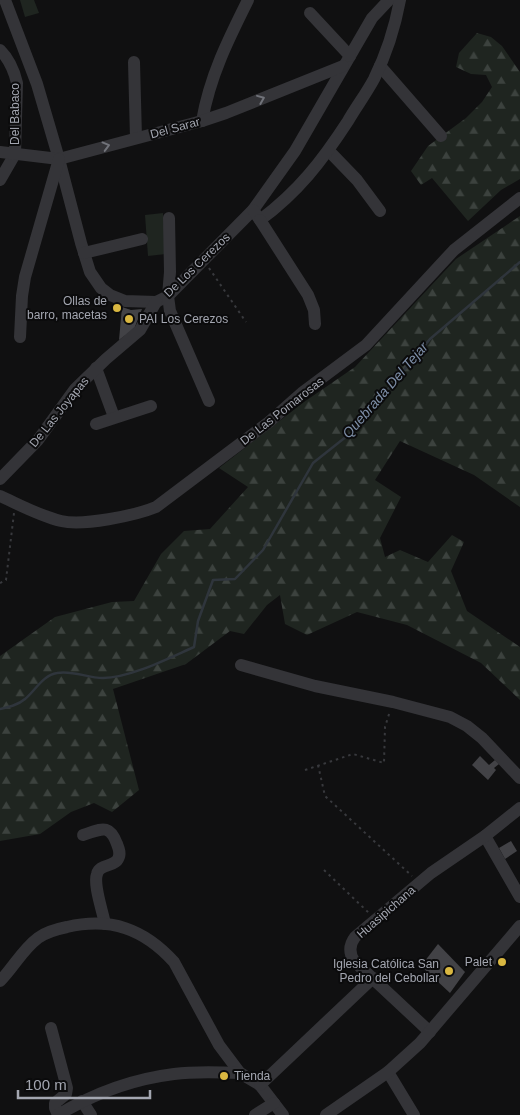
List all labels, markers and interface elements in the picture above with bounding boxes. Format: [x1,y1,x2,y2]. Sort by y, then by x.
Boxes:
street label: Del Babaco [8,83,22,145]
one-way arrow [257,95,265,105]
street label: Del Sarar [149,115,201,141]
one-way arrow [102,141,111,152]
street label: De Los Cerezos [161,230,233,300]
place label: Ollas de barro, macetas [27,294,107,322]
marker: Ollas de barro, macetas [111,302,123,314]
place label: PAI Los Cerezos [139,312,228,326]
marker: PAI Los Cerezos [123,313,135,325]
water label: Quebrada Del Tejar [339,338,432,441]
street label: De Las Joyapas [26,374,92,450]
street label: De Las Pomarosas [237,374,327,448]
street label: Huasipichana [354,883,418,941]
place label: Palet [465,955,493,969]
marker: Palet [496,956,508,968]
place label: Iglesia Católica San Pedro del Cebollar [333,957,439,985]
marker: Iglesia Católica San Pedro del Cebollar [443,965,455,977]
scale bar [18,1068,150,1100]
place label: Tienda [234,1069,271,1083]
marker: Tienda [218,1070,230,1082]
text: 100 m [25,1076,67,1093]

